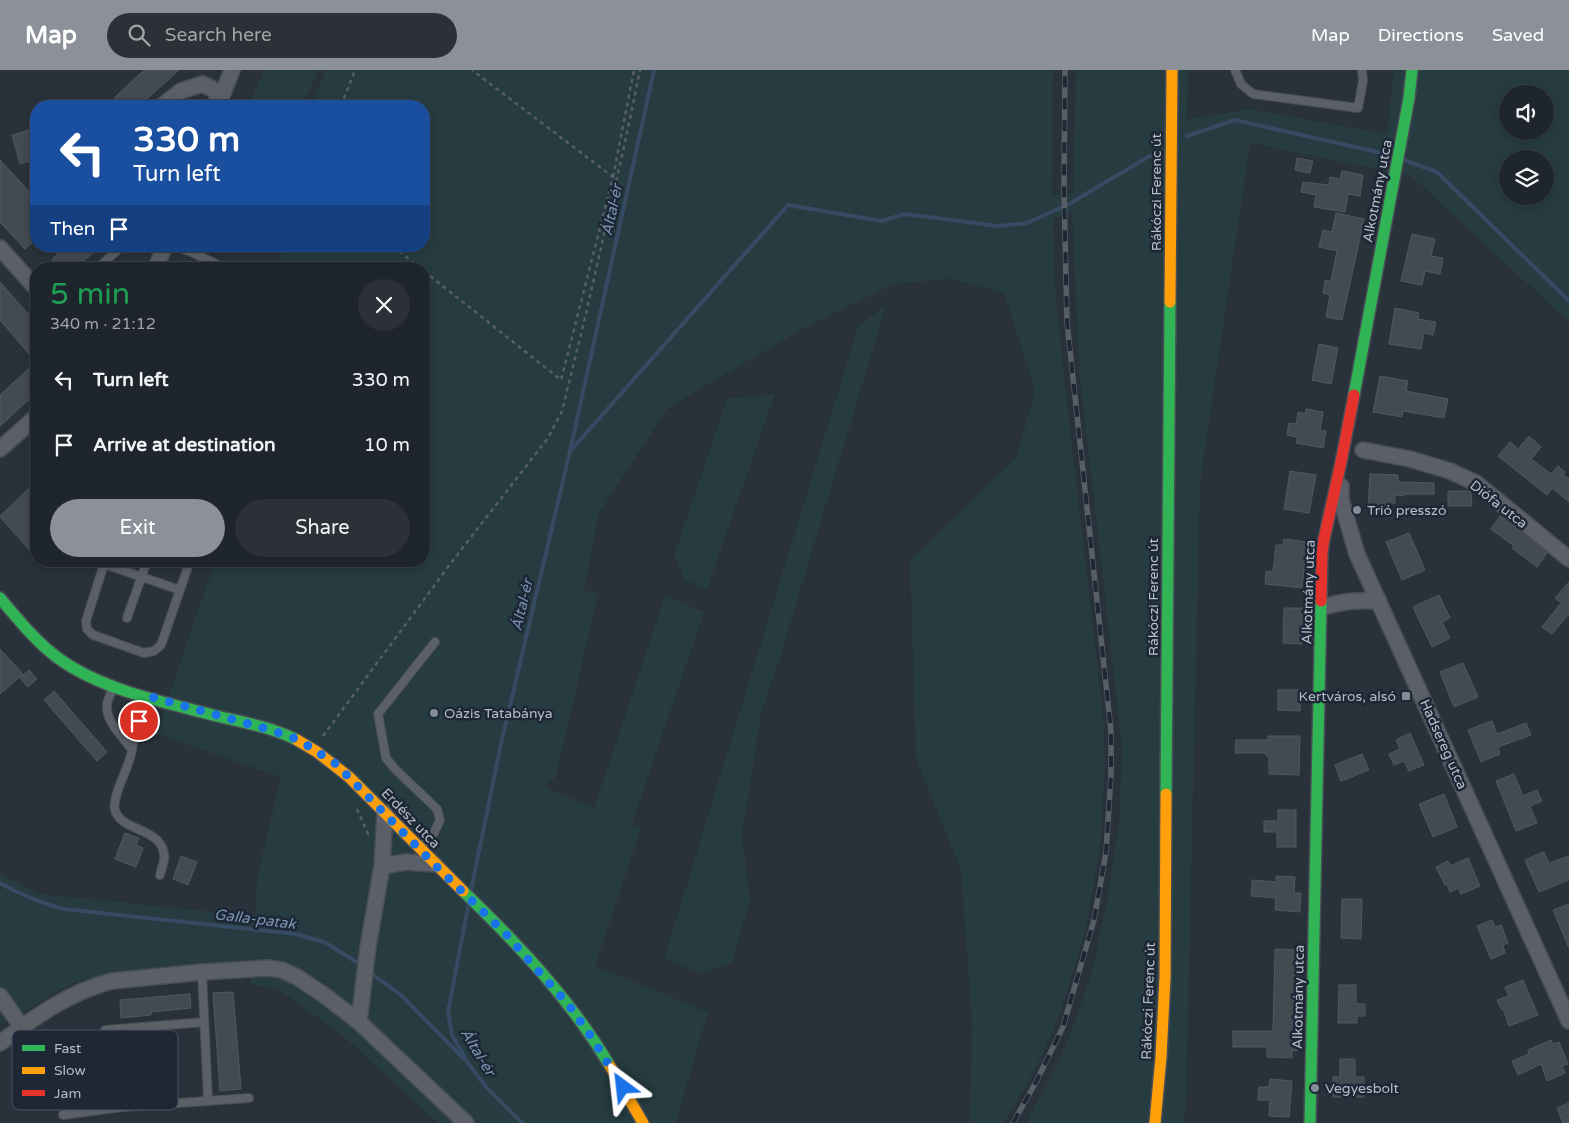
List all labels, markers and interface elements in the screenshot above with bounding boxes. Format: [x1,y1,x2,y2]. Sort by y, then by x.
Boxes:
search box [107,13,457,58]
text: Map [25,21,77,50]
icon: search [125,21,153,49]
text: Search here [165,24,272,46]
text: Map [1311,24,1350,46]
text: Directions [1378,24,1464,46]
text: Saved [1492,24,1544,46]
map controls [1499,85,1554,205]
button: sound [1499,85,1554,140]
text: 330 m [133,119,240,161]
icon: left [50,120,115,185]
street label: Rákóczi Ferenc út [1148,132,1165,251]
street label: Alkotmány utca [1359,138,1396,244]
button: layers [1499,150,1554,205]
text: Turn left [133,161,221,187]
water label: Által-ér [598,180,627,237]
icon: arrive [105,215,133,243]
text: Then [50,218,95,240]
text: 5 min [50,276,130,313]
button: close [358,279,410,331]
text: 340 m · 21:12 [50,314,156,334]
icon: left [50,366,78,394]
text: Turn left [93,369,169,391]
text: 330 m [352,369,410,391]
icon: arrive [50,431,78,459]
text: Arrive at destination [93,434,276,456]
text: 10 m [364,434,410,456]
street label: Diófa utca [1467,477,1531,532]
button: Exit [50,499,225,557]
button: Share [235,499,410,557]
place label: Trió presszó [1367,502,1447,519]
marker: Trió presszó [1351,504,1363,516]
street label: Rákóczi Ferenc út [1145,537,1162,656]
street label: Alkotmány utca [1298,539,1319,645]
water label: Által-ér [507,575,537,632]
place label: Kertváros, alsó [1299,688,1396,705]
marker: Kertváros, alsó [1400,690,1412,702]
street label: Hadsereg utca [1416,697,1471,792]
pin [118,700,160,742]
place label: Oázis Tatabánya [444,705,553,722]
icon: arrive [125,707,153,735]
marker: Oázis Tatabánya [428,707,440,719]
street label: Erdész utca [378,785,444,852]
water label: Galla-patak [213,905,299,933]
street label: Rákóczi Ferenc út [1138,941,1159,1060]
street label: Alkotmány utca [1289,945,1308,1049]
water label: Által-ér [457,1025,500,1081]
legend [12,1030,178,1110]
text: Fast [54,1040,82,1057]
position arrow [596,1060,648,1112]
text: Slow [54,1062,86,1079]
place label: Vegyesbolt [1325,1080,1400,1097]
marker: Vegyesbolt [1309,1082,1321,1094]
text: Jam [54,1085,81,1102]

